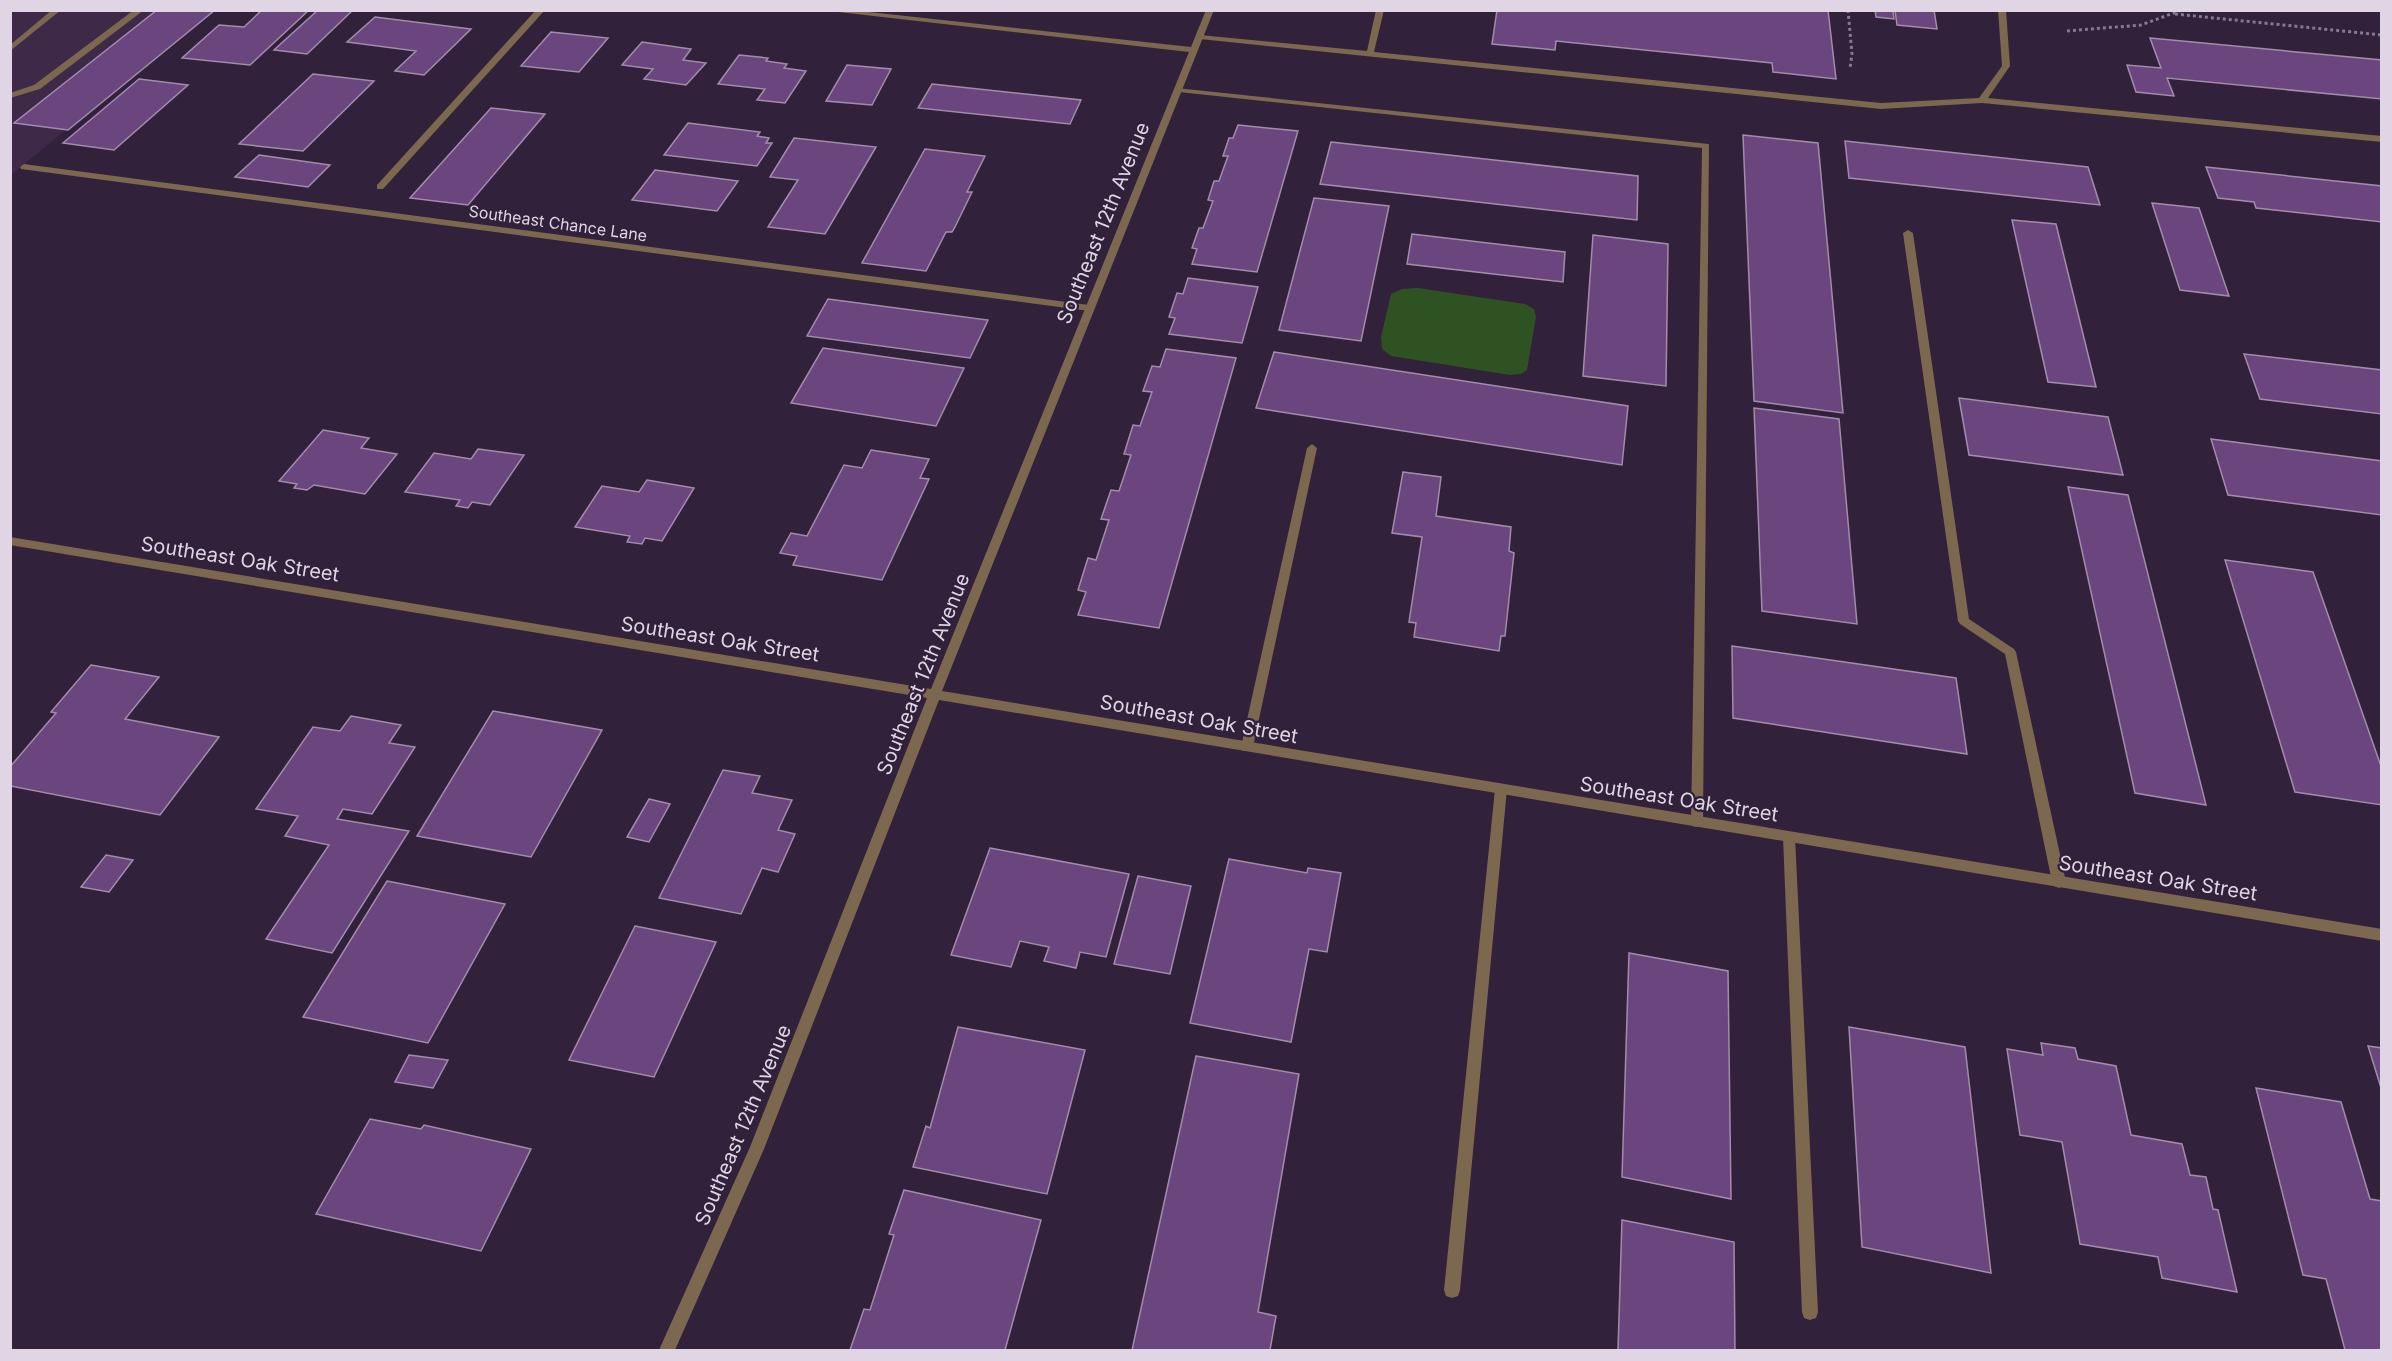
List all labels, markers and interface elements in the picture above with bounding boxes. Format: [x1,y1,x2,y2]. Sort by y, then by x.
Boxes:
street label: Southeast 12th Avenue [1052,119,1154,327]
street label: Southeast Chance Lane [467,201,649,245]
street label: Southeast Oak Street [139,531,341,587]
street label: Southeast 12th Avenue [872,570,974,778]
street label: Southeast Oak Street [619,611,821,667]
street label: Southeast Oak Street [1098,690,1300,748]
street label: Southeast Oak Street [1578,771,1780,827]
street label: Southeast Oak Street [2057,850,2259,906]
street label: Southeast 12th Avenue [690,1021,796,1229]

